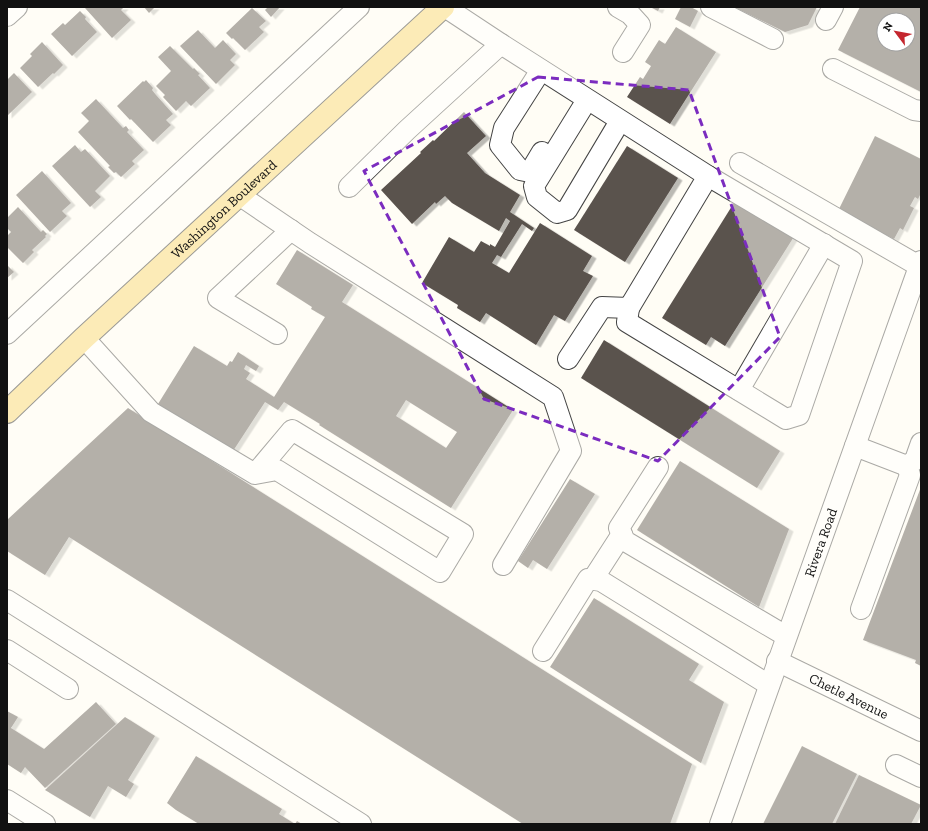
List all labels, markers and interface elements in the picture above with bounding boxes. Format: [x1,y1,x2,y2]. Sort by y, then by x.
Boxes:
north arrow [876,12,916,52]
text: N [880,19,896,34]
street label: Washington Boulevard [168,156,281,262]
street label: Rivera Road [801,506,841,579]
street label: Chetle Avenue [806,670,892,723]

